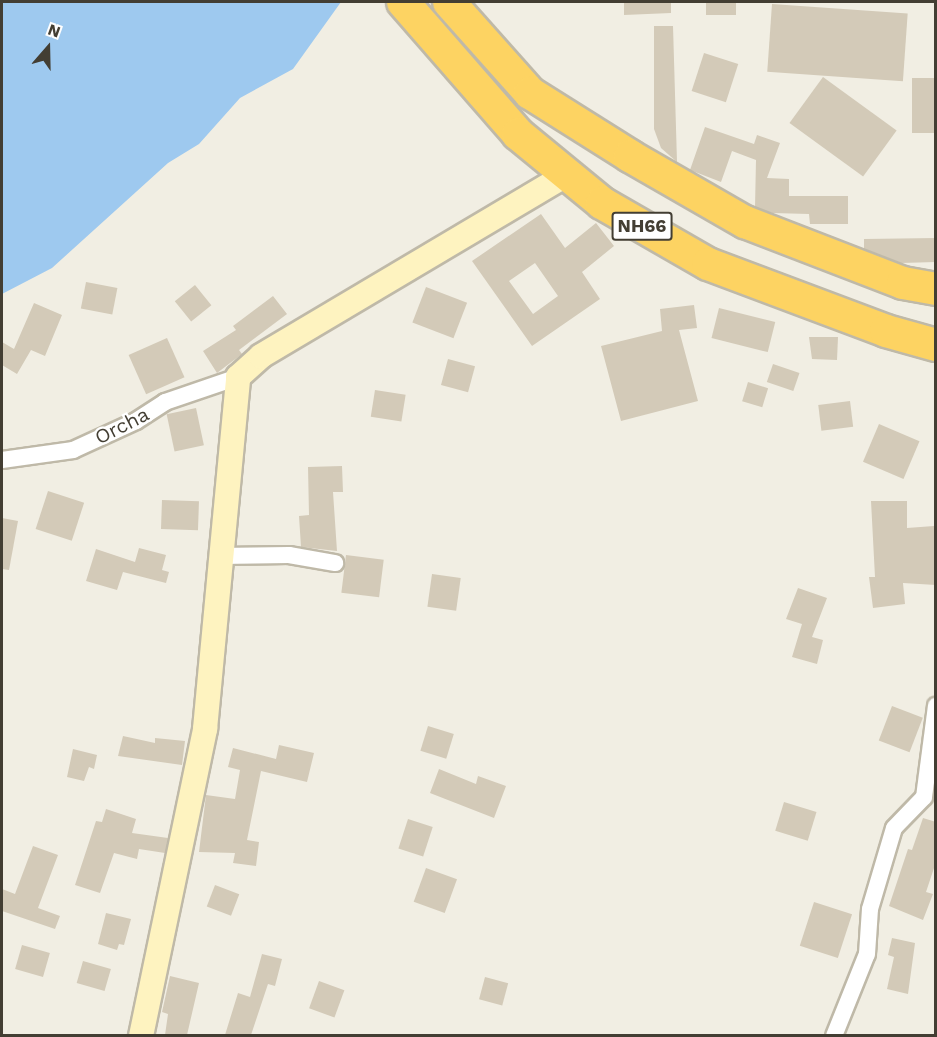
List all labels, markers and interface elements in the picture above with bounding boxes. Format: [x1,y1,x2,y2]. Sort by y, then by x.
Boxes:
north arrow [18,18,78,78]
text: N [45,20,63,42]
road number: NH66 [610,211,674,241]
street label: Orcha [91,402,153,450]

